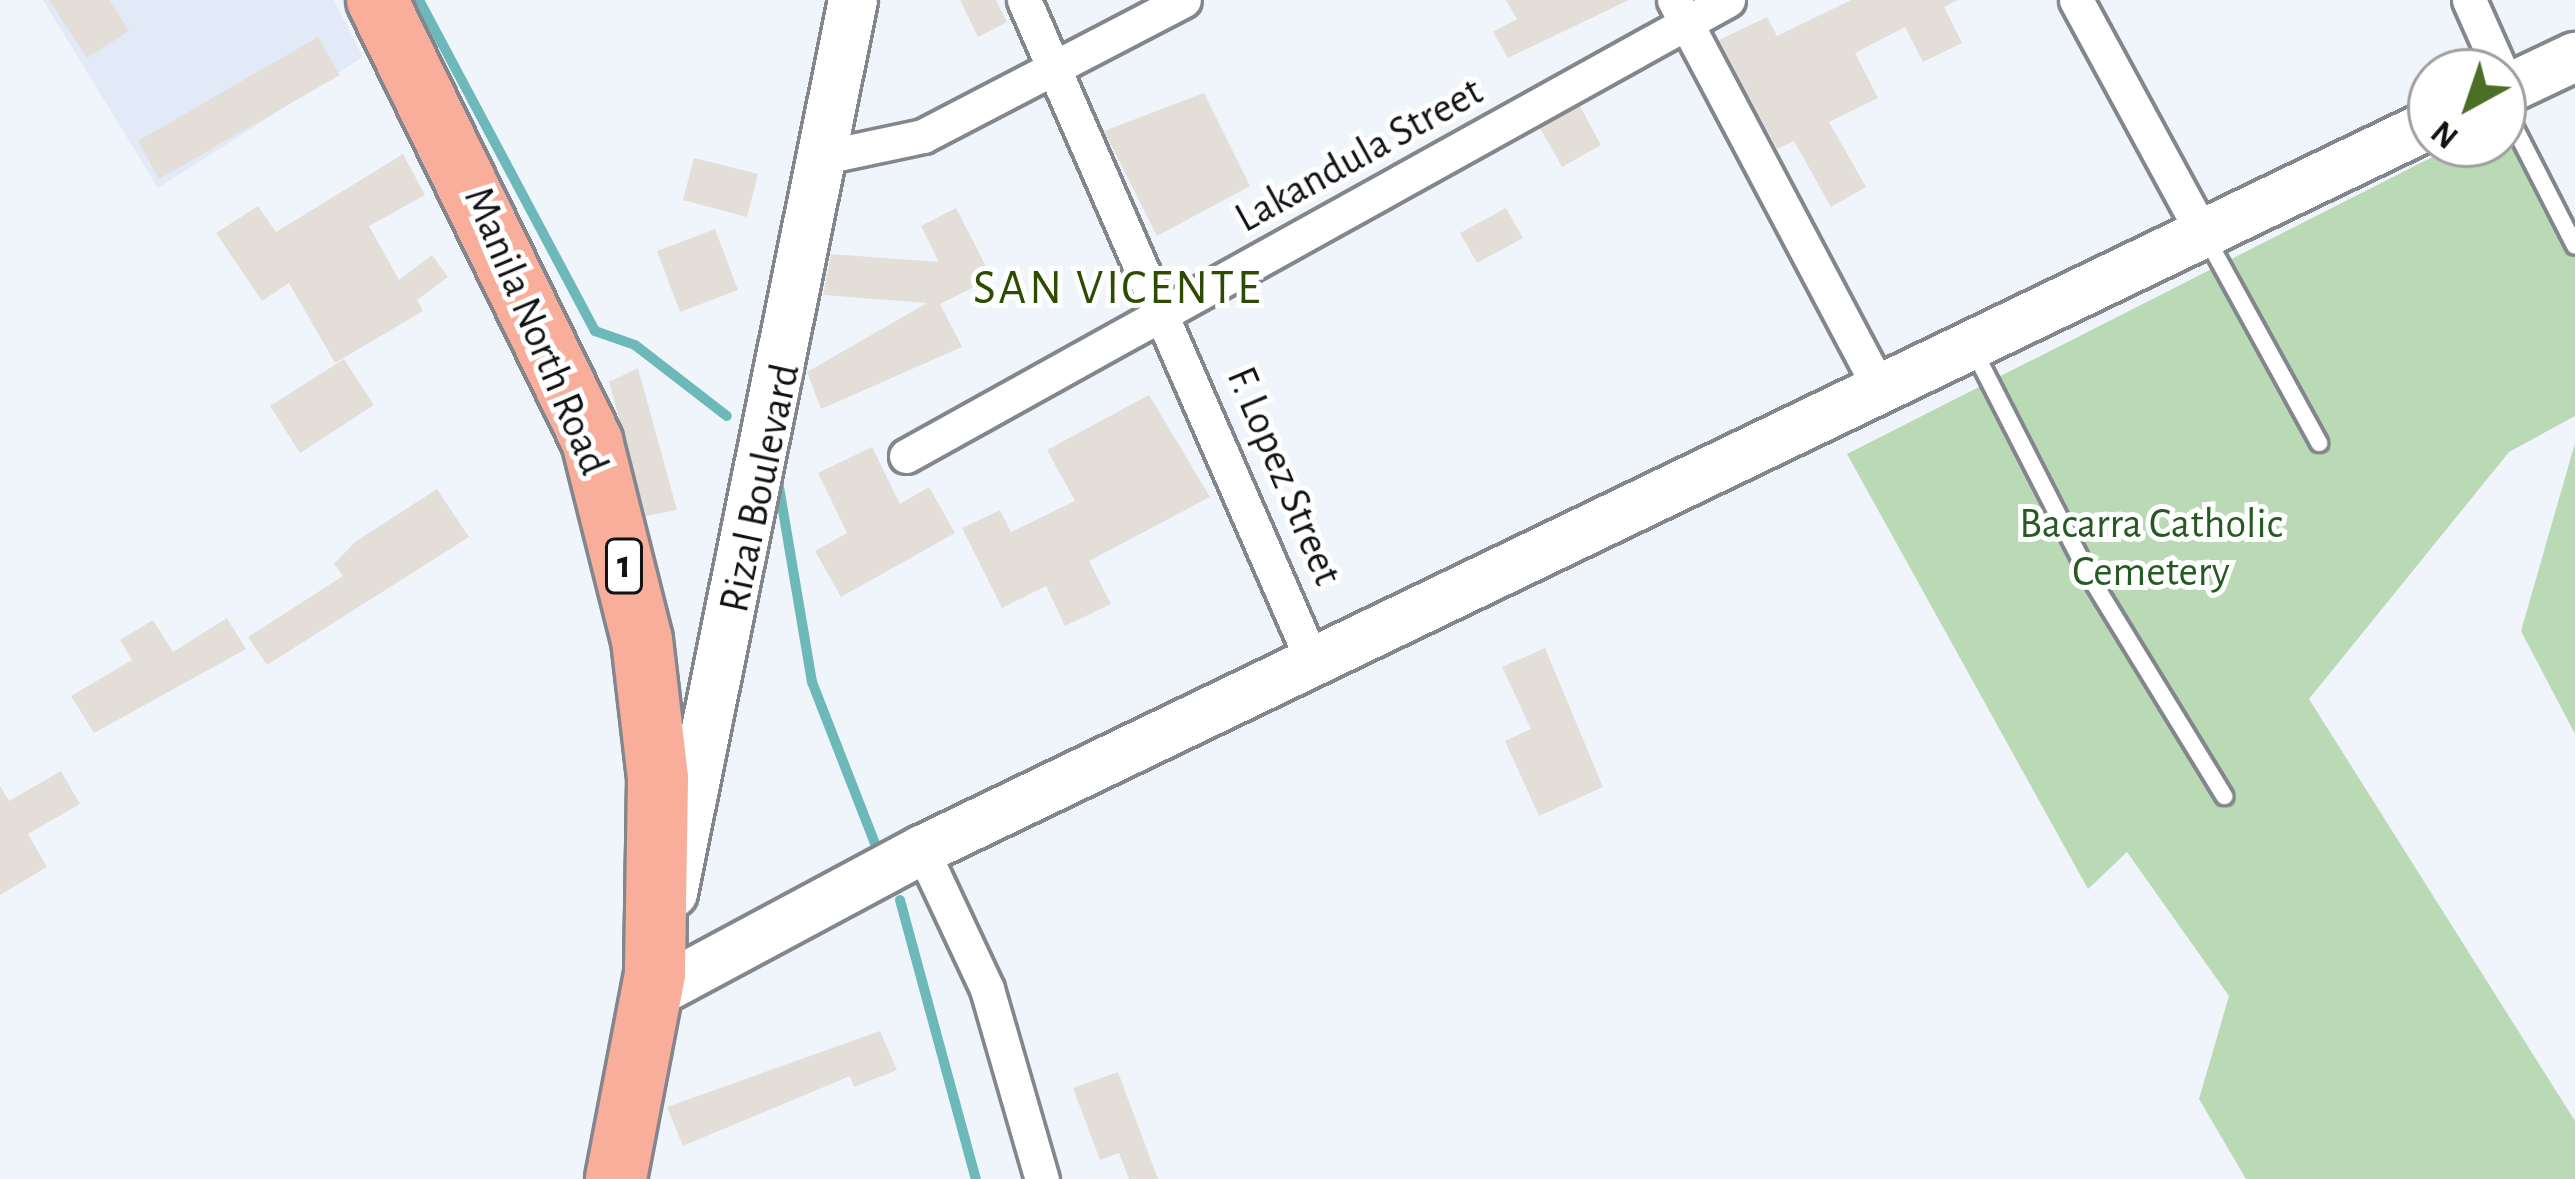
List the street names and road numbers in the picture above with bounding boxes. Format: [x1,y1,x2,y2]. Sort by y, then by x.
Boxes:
street label: Lakandula Street [1227,66,1491,244]
street label: Manila North Road [453,180,619,482]
street label: Rizal Boulevard [709,359,811,617]
street label: F. Lopez Street [1216,359,1352,593]
road number: 1 [603,533,645,599]

